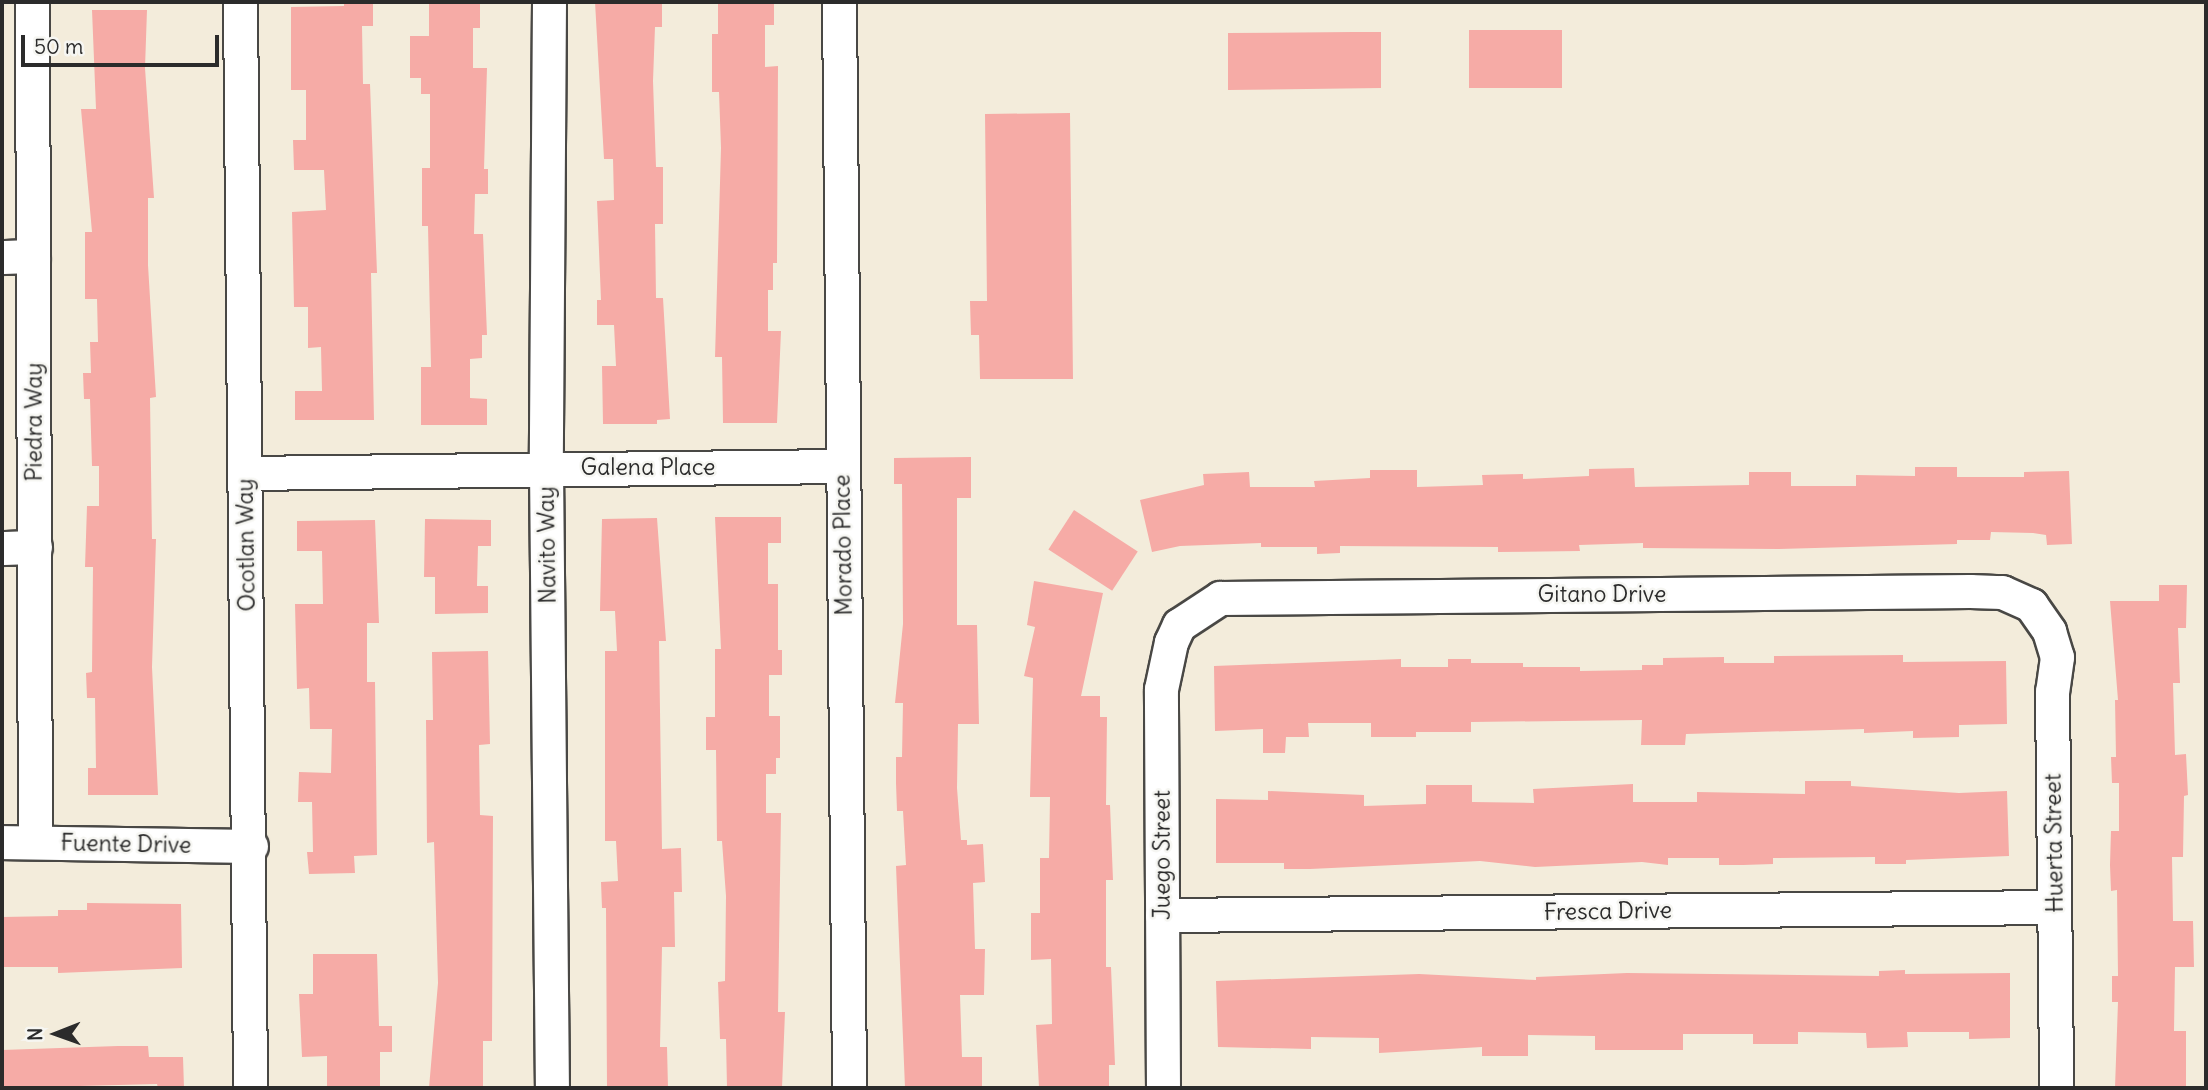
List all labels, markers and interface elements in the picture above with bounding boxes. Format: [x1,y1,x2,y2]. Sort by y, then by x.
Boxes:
scale bar [24,21,222,65]
text: 50 m [34,33,83,60]
street label: Piedra Way [20,363,48,481]
street label: Galena Place [581,453,715,481]
street label: Morado Place [828,474,858,616]
street label: Ocotlan Way [231,478,261,612]
street label: Navito Way [532,486,562,604]
street label: Gitano Drive [1538,580,1666,608]
street label: Huerta Street [2039,773,2069,913]
street label: Juego Street [1148,790,1176,920]
street label: Fuente Drive [60,829,192,859]
street label: Fresca Drive [1544,896,1672,926]
north arrow [21,999,91,1069]
text: N [23,1028,47,1041]

